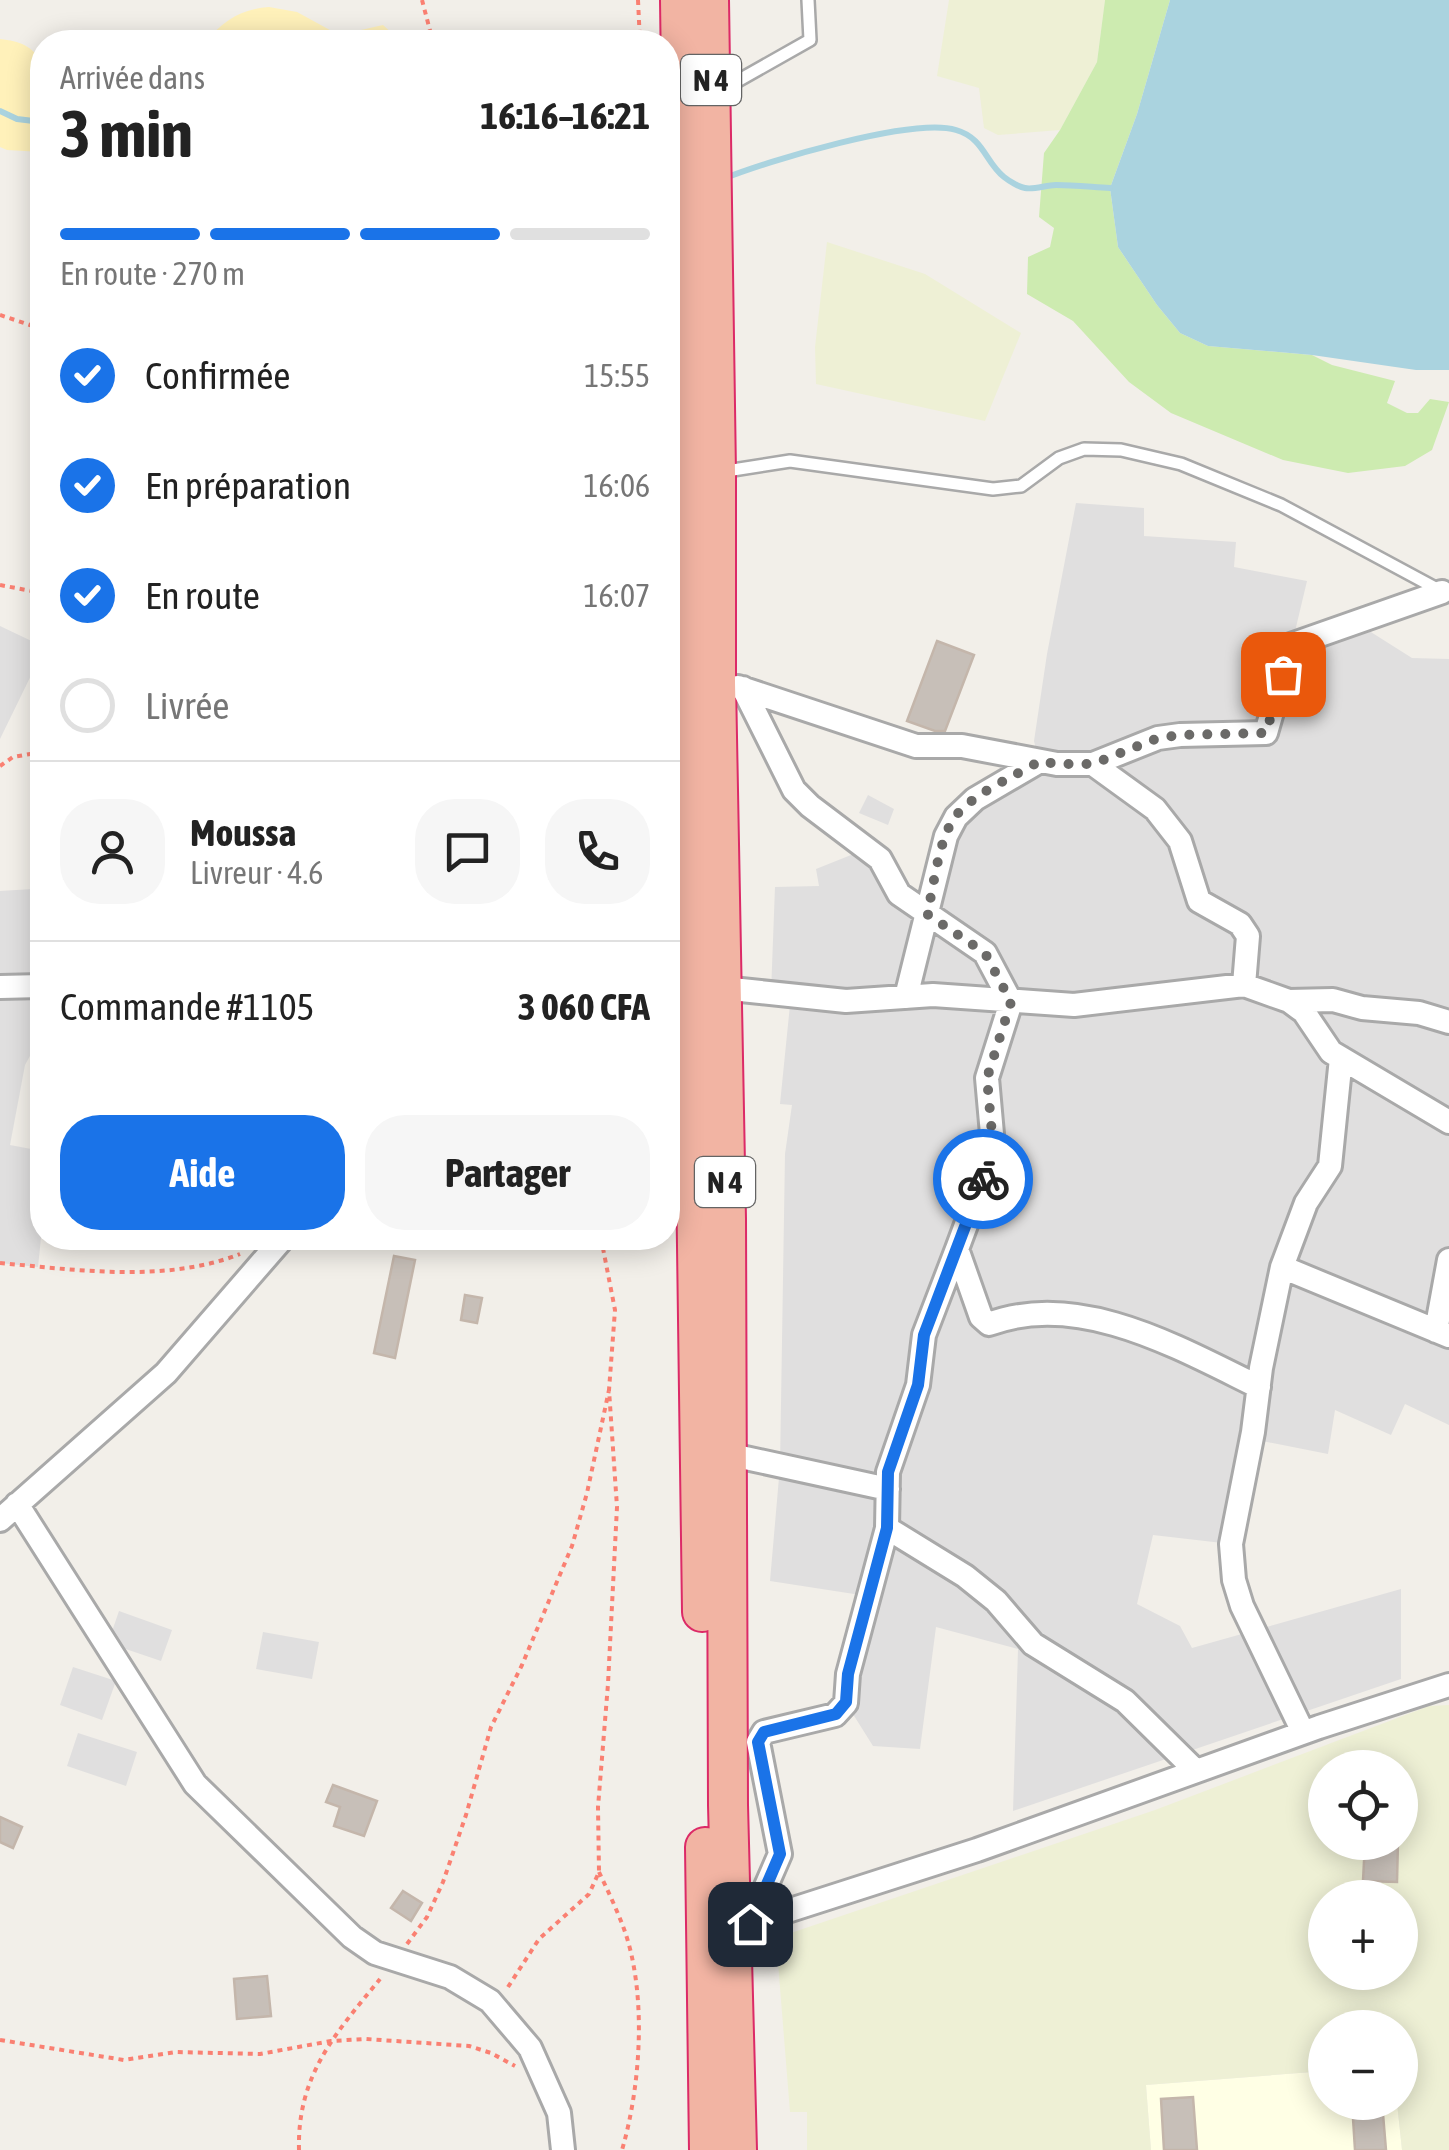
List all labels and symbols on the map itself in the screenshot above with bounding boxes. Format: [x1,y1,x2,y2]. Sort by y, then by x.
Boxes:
road number: N 4 [681,55,741,105]
pin [1241,632,1326,717]
courier [933,1129,1033,1229]
road number: N 4 [695,1157,755,1207]
pin [708,1882,793,1967]

